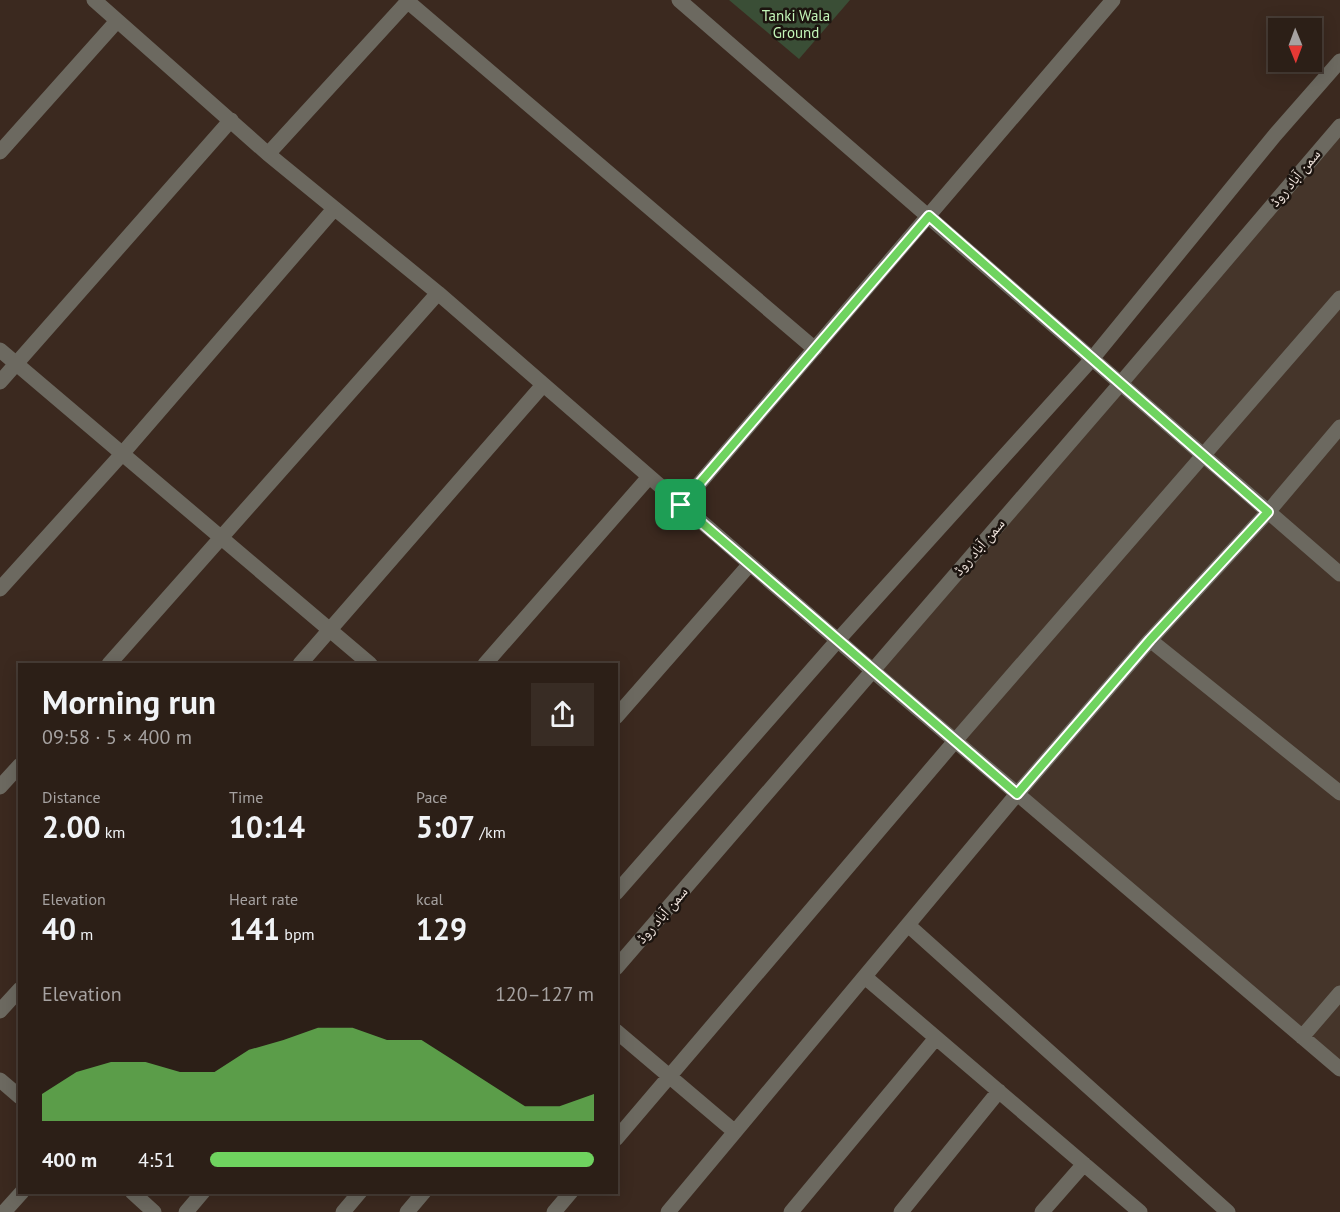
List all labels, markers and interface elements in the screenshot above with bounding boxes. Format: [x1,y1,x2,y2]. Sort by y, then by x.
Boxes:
park label: Tanki Wala Ground [762,6,830,42]
north arrow [1268,18,1322,72]
map controls [1268,18,1322,72]
street label: سمن آباد روڈ [1265,145,1325,211]
pin [655,479,706,530]
icon: arrive [664,488,697,521]
street label: سمن آباد روڈ [949,514,1009,580]
text: Morning run [42,680,216,723]
button: share [531,683,594,746]
text: 09:58 · 5 × 400 m [42,724,192,750]
text: Distance [42,787,101,807]
text: Time [229,787,263,807]
text: Pace [416,787,447,807]
text: 2.00 [42,807,100,846]
text: 10:14 [229,807,305,846]
text: 5:07 [416,807,475,846]
text: km [100,822,125,842]
text: /km [475,822,506,842]
street label: سمن آباد روڈ [632,882,692,948]
text: Elevation [42,889,106,909]
text: Heart rate [229,889,298,909]
text: kcal [416,889,443,909]
text: 40 [42,909,76,948]
text: 141 [229,909,280,948]
text: 129 [416,909,467,948]
text: m [76,924,93,944]
text: bpm [280,924,315,944]
text: Elevation [42,981,122,1007]
text: 120–127 m [495,981,594,1007]
text: 400 m [42,1147,97,1173]
text: 4:51 [138,1147,175,1173]

